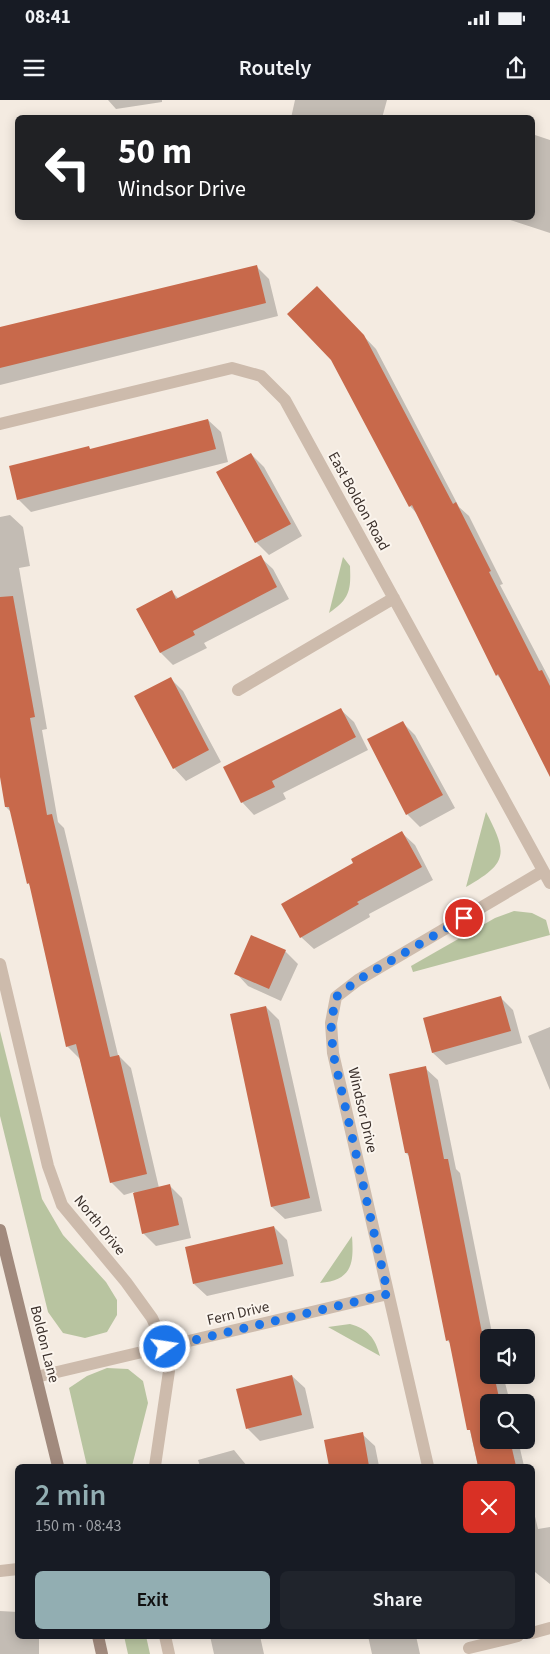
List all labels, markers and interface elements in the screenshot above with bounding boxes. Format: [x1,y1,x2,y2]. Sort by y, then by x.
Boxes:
text: 08:41 [25,4,71,31]
text: Routely [239,52,311,84]
icon: menu [20,54,48,82]
icon: share [502,54,530,82]
text: 50 m [118,127,192,177]
icon: left [35,135,100,200]
text: Windsor Drive [118,173,246,205]
street label: East Boldon Road [323,448,394,555]
pin [443,897,485,939]
icon: arrive [450,904,478,932]
street label: Windsor Drive [342,1065,383,1155]
street label: North Drive [69,1191,130,1260]
street label: Fern Drive [205,1296,271,1331]
street label: Boldon Lane [25,1303,64,1385]
position arrow [138,1320,190,1372]
map controls [480,1329,535,1449]
button: sound [480,1329,535,1384]
button: search [480,1394,535,1449]
text: 2 min [35,1474,106,1517]
button: close [463,1481,515,1533]
text: 150 m · 08:43 [35,1515,122,1537]
button: Exit [35,1571,270,1629]
button: Share [280,1571,515,1629]

